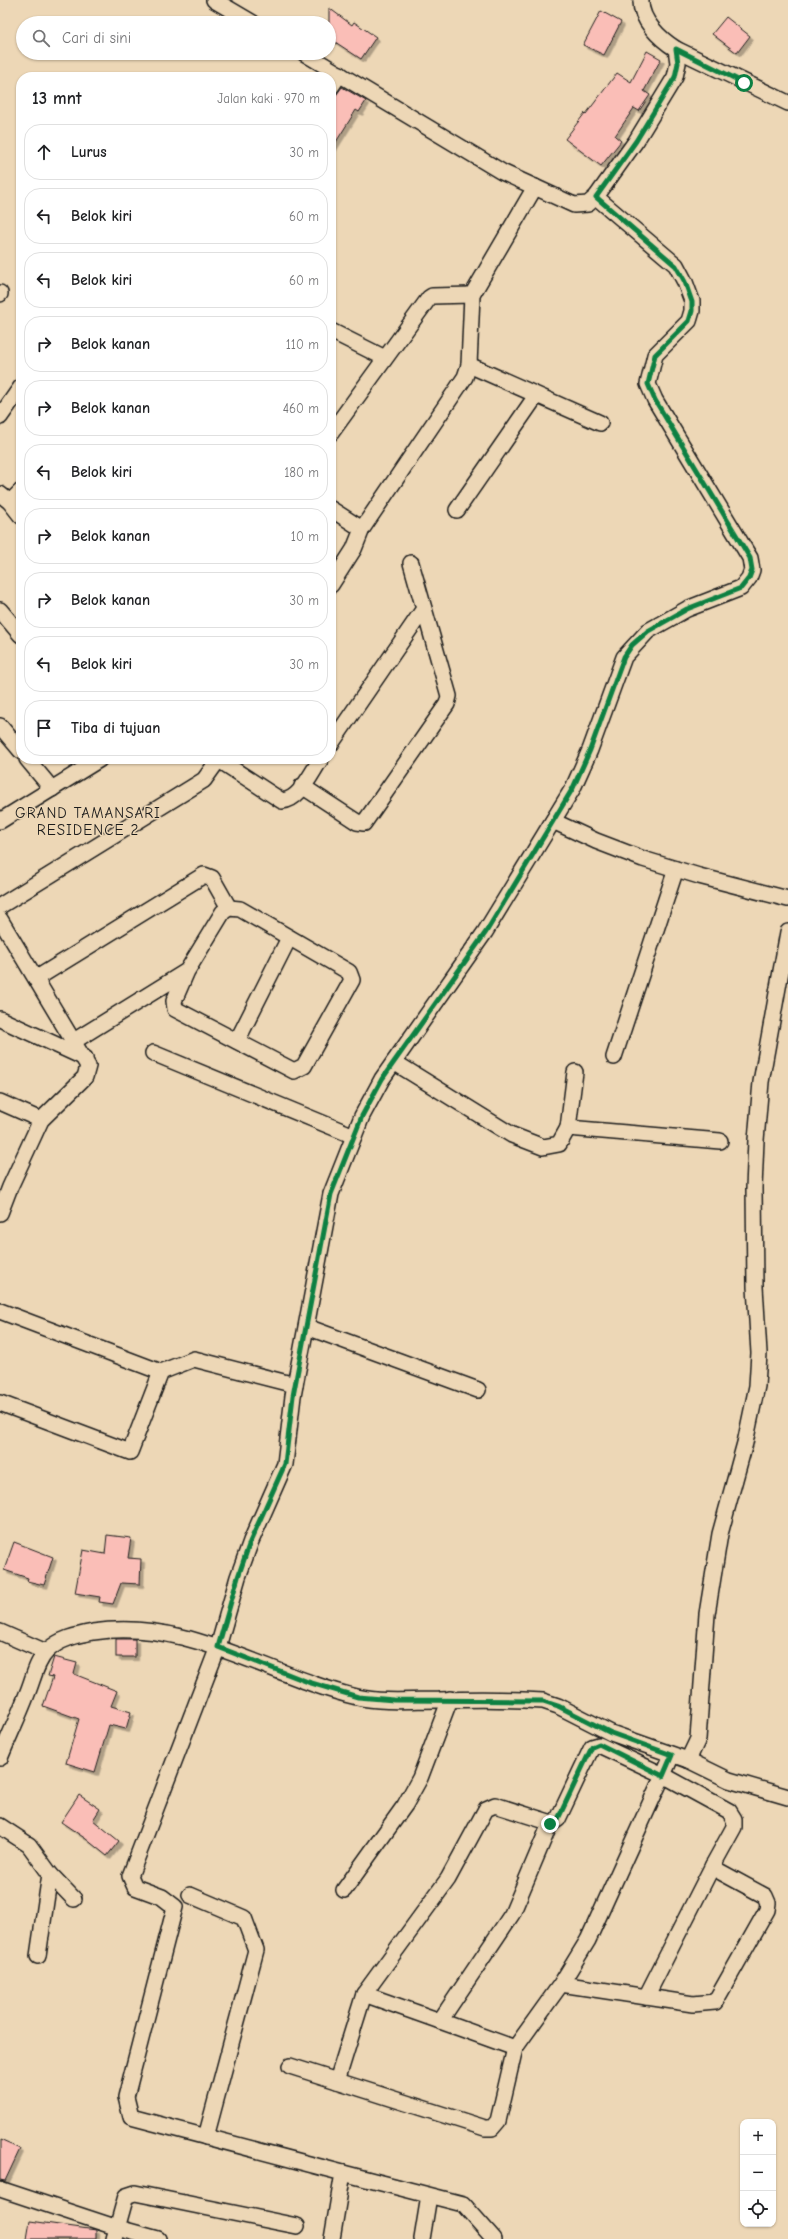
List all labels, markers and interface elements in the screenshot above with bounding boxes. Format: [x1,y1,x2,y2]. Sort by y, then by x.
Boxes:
search box [16,16,336,60]
icon: search [30,27,52,49]
text: Cari di sini [62,29,131,47]
route start [735,74,753,92]
text: 13 mnt [32,89,81,108]
text: Jalan kaki · 970 m [217,91,320,106]
icon: ahead [33,141,55,163]
text: Lurus [71,143,107,161]
text: 30 m [289,145,319,160]
icon: left [33,205,55,227]
text: Belok kiri [71,207,132,225]
text: 60 m [289,209,319,224]
icon: left [33,269,55,291]
text: Belok kiri [71,271,132,289]
text: 60 m [289,273,319,288]
icon: right [33,333,55,355]
text: Belok kanan [71,335,150,353]
text: 110 m [286,337,319,352]
icon: right [33,397,55,419]
text: Belok kanan [71,399,150,417]
text: 460 m [283,401,319,416]
icon: left [33,461,55,483]
text: Belok kiri [71,463,132,481]
text: 180 m [284,465,319,480]
icon: right [33,525,55,547]
text: Belok kanan [71,527,150,545]
text: 10 m [291,529,319,544]
icon: right [33,589,55,611]
text: Belok kanan [71,591,150,609]
text: 30 m [289,593,319,608]
icon: left [33,653,55,675]
text: Belok kiri [71,655,132,673]
text: 30 m [289,657,319,672]
icon: arrive [33,717,55,739]
text: Tiba di tujuan [71,719,160,737]
district label: GRAND TAMANSARI RESIDENCE 2 [15,804,161,839]
route end [541,1815,559,1833]
map controls [740,2119,776,2227]
button: + [740,2119,776,2155]
button: − [740,2155,776,2191]
button: locate [740,2191,776,2227]

